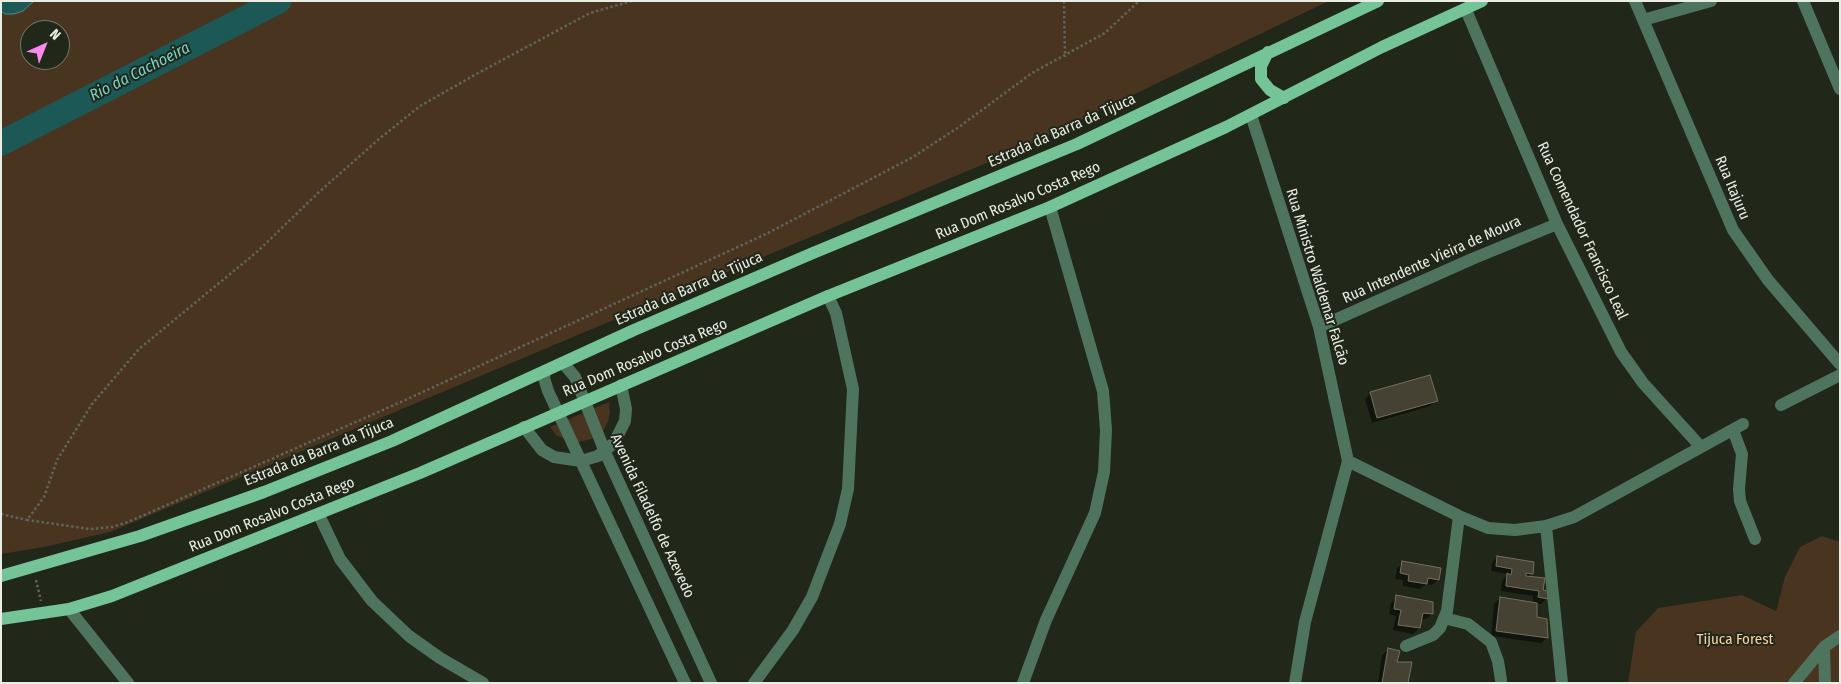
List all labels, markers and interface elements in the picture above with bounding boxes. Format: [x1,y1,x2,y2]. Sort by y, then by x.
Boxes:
north arrow [20,20,70,70]
text: N [46,26,64,44]
water label: Rio da Cachoeira [87,38,193,106]
street label: Estrada da Barra da Tijuca [985,90,1139,172]
street label: Rua Comendador Francisco Leal [1533,139,1631,323]
street label: Rua Itajuru [1711,153,1753,223]
street label: Rua Dom Rosalvo Costa Rego [933,158,1103,244]
street label: Rua Ministro Waldemar Falcão [1282,186,1352,368]
street label: Rua Intendente Vieira de Moura [1340,212,1524,308]
street label: Estrada da Barra da Tijuca [612,248,766,330]
street label: Rua Dom Rosalvo Costa Rego [560,315,730,401]
street label: Estrada da Barra da Tijuca [242,414,396,490]
street label: Avenida Filadelfo de Azevedo [606,431,698,601]
street label: Rua Dom Rosalvo Costa Rego [187,473,357,557]
park label: Tijuca Forest [1697,631,1773,649]

